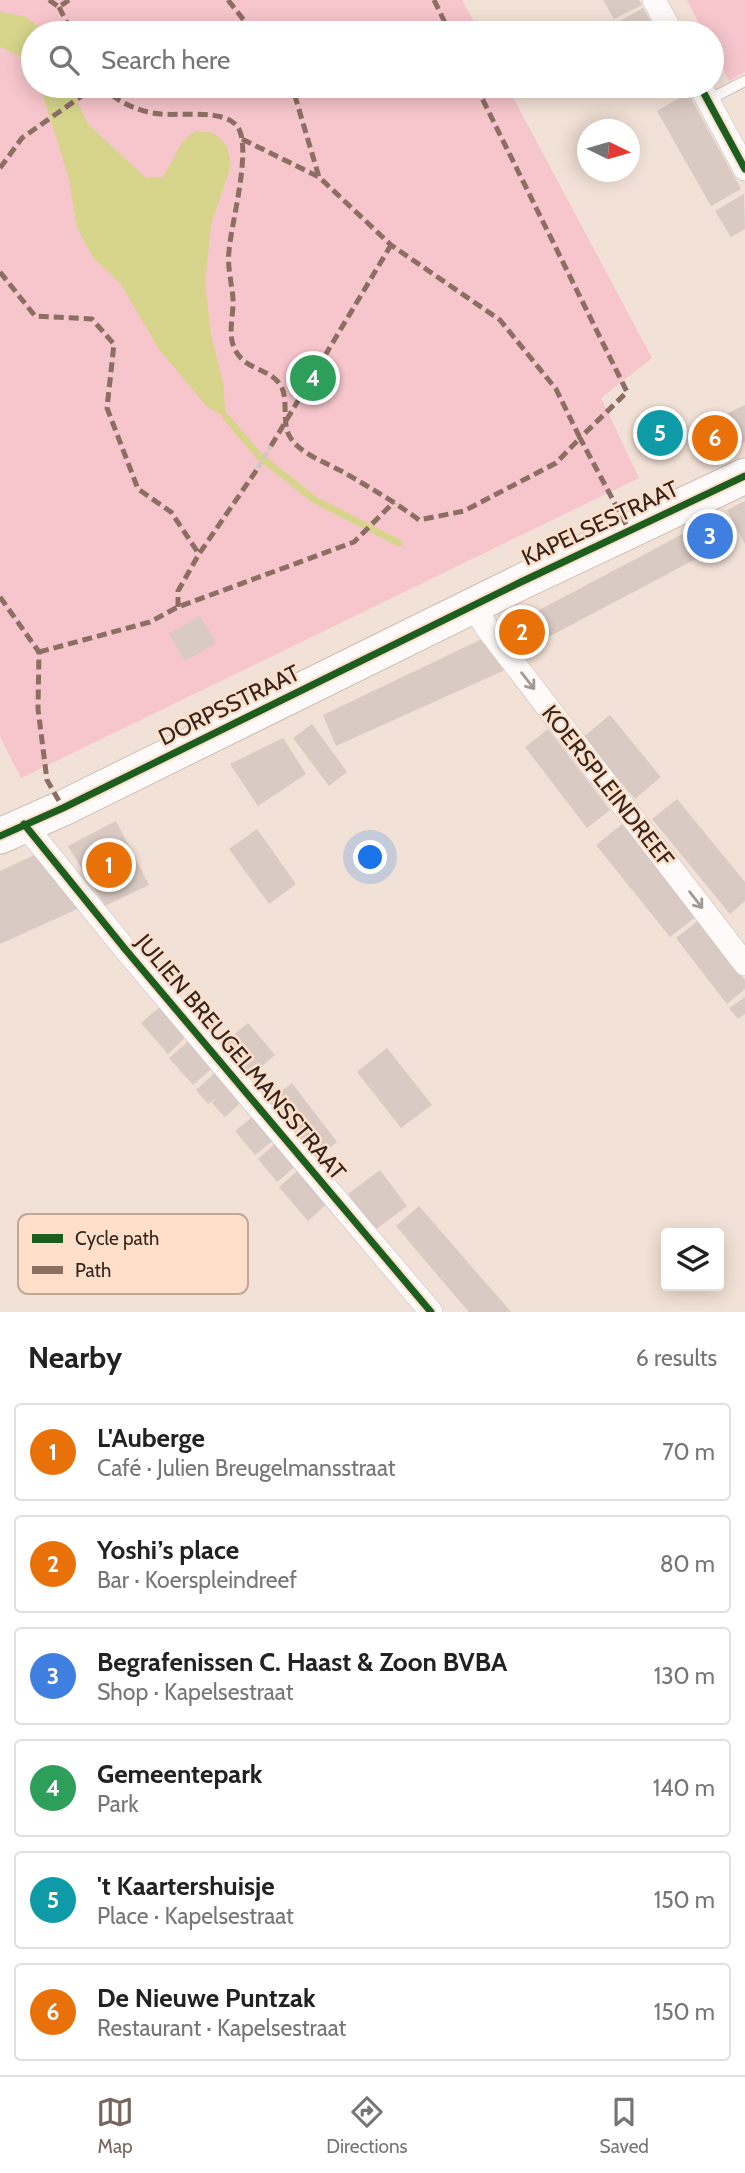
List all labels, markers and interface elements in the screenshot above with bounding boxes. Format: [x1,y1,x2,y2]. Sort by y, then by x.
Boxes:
search box [21,21,724,98]
icon: search [45,41,83,79]
text: Search here [101,44,230,76]
north arrow [577,119,640,182]
pin: 4 [290,352,336,404]
pin: 5 [637,407,683,459]
pin: 6 [692,412,738,464]
street label: KAPELSESTRAAT [517,474,683,572]
pin: 3 [687,510,733,562]
pin: 2 [499,606,545,658]
street label: DORPSSTRAAT [154,659,304,751]
one-way arrow [520,671,535,690]
street label: KOERSPLEINDREEF [536,699,680,873]
pin: 1 [86,839,132,891]
your location [353,840,387,874]
one-way arrow [689,891,704,909]
street label: JULIEN BREUGELMANSSTRAAT [129,928,352,1186]
legend [18,1214,248,1294]
text: Cycle path [75,1227,159,1250]
map controls [661,1228,724,1291]
button: layers [661,1228,724,1291]
text: Path [75,1259,111,1282]
text: Nearby [28,1339,122,1376]
text: 6 results [636,1344,717,1372]
text: L'Auberge [97,1422,205,1454]
text: 1 [49,1438,57,1466]
text: 70 m [662,1438,715,1466]
text: Café · Julien Breugelmansstraat [97,1454,395,1482]
text: Yoshi’s place [97,1534,239,1566]
text: 2 [47,1550,59,1578]
text: 80 m [660,1550,715,1578]
text: Bar · Koerspleindreef [97,1566,297,1594]
text: Begrafenissen C. Haast & Zoon BVBA [97,1646,507,1678]
text: 3 [47,1662,59,1690]
text: 130 m [654,1662,715,1690]
text: Shop · Kapelsestraat [97,1678,293,1706]
text: Gemeentepark [97,1758,262,1790]
text: 4 [46,1774,60,1802]
text: 140 m [653,1774,715,1802]
text: Park [97,1790,138,1818]
text: 't Kaartershuisje [97,1870,275,1902]
text: 5 [47,1886,59,1914]
text: 150 m [654,1886,715,1914]
text: Place · Kapelsestraat [97,1902,294,1930]
text: De Nieuwe Puntzak [97,1982,316,2014]
text: 6 [47,1998,59,2026]
text: 150 m [654,1998,715,2026]
text: Restaurant · Kapelsestraat [97,2014,346,2042]
tab: Map [96,2093,134,2158]
tab: Directions [326,2093,407,2158]
tab: Saved [600,2093,649,2158]

